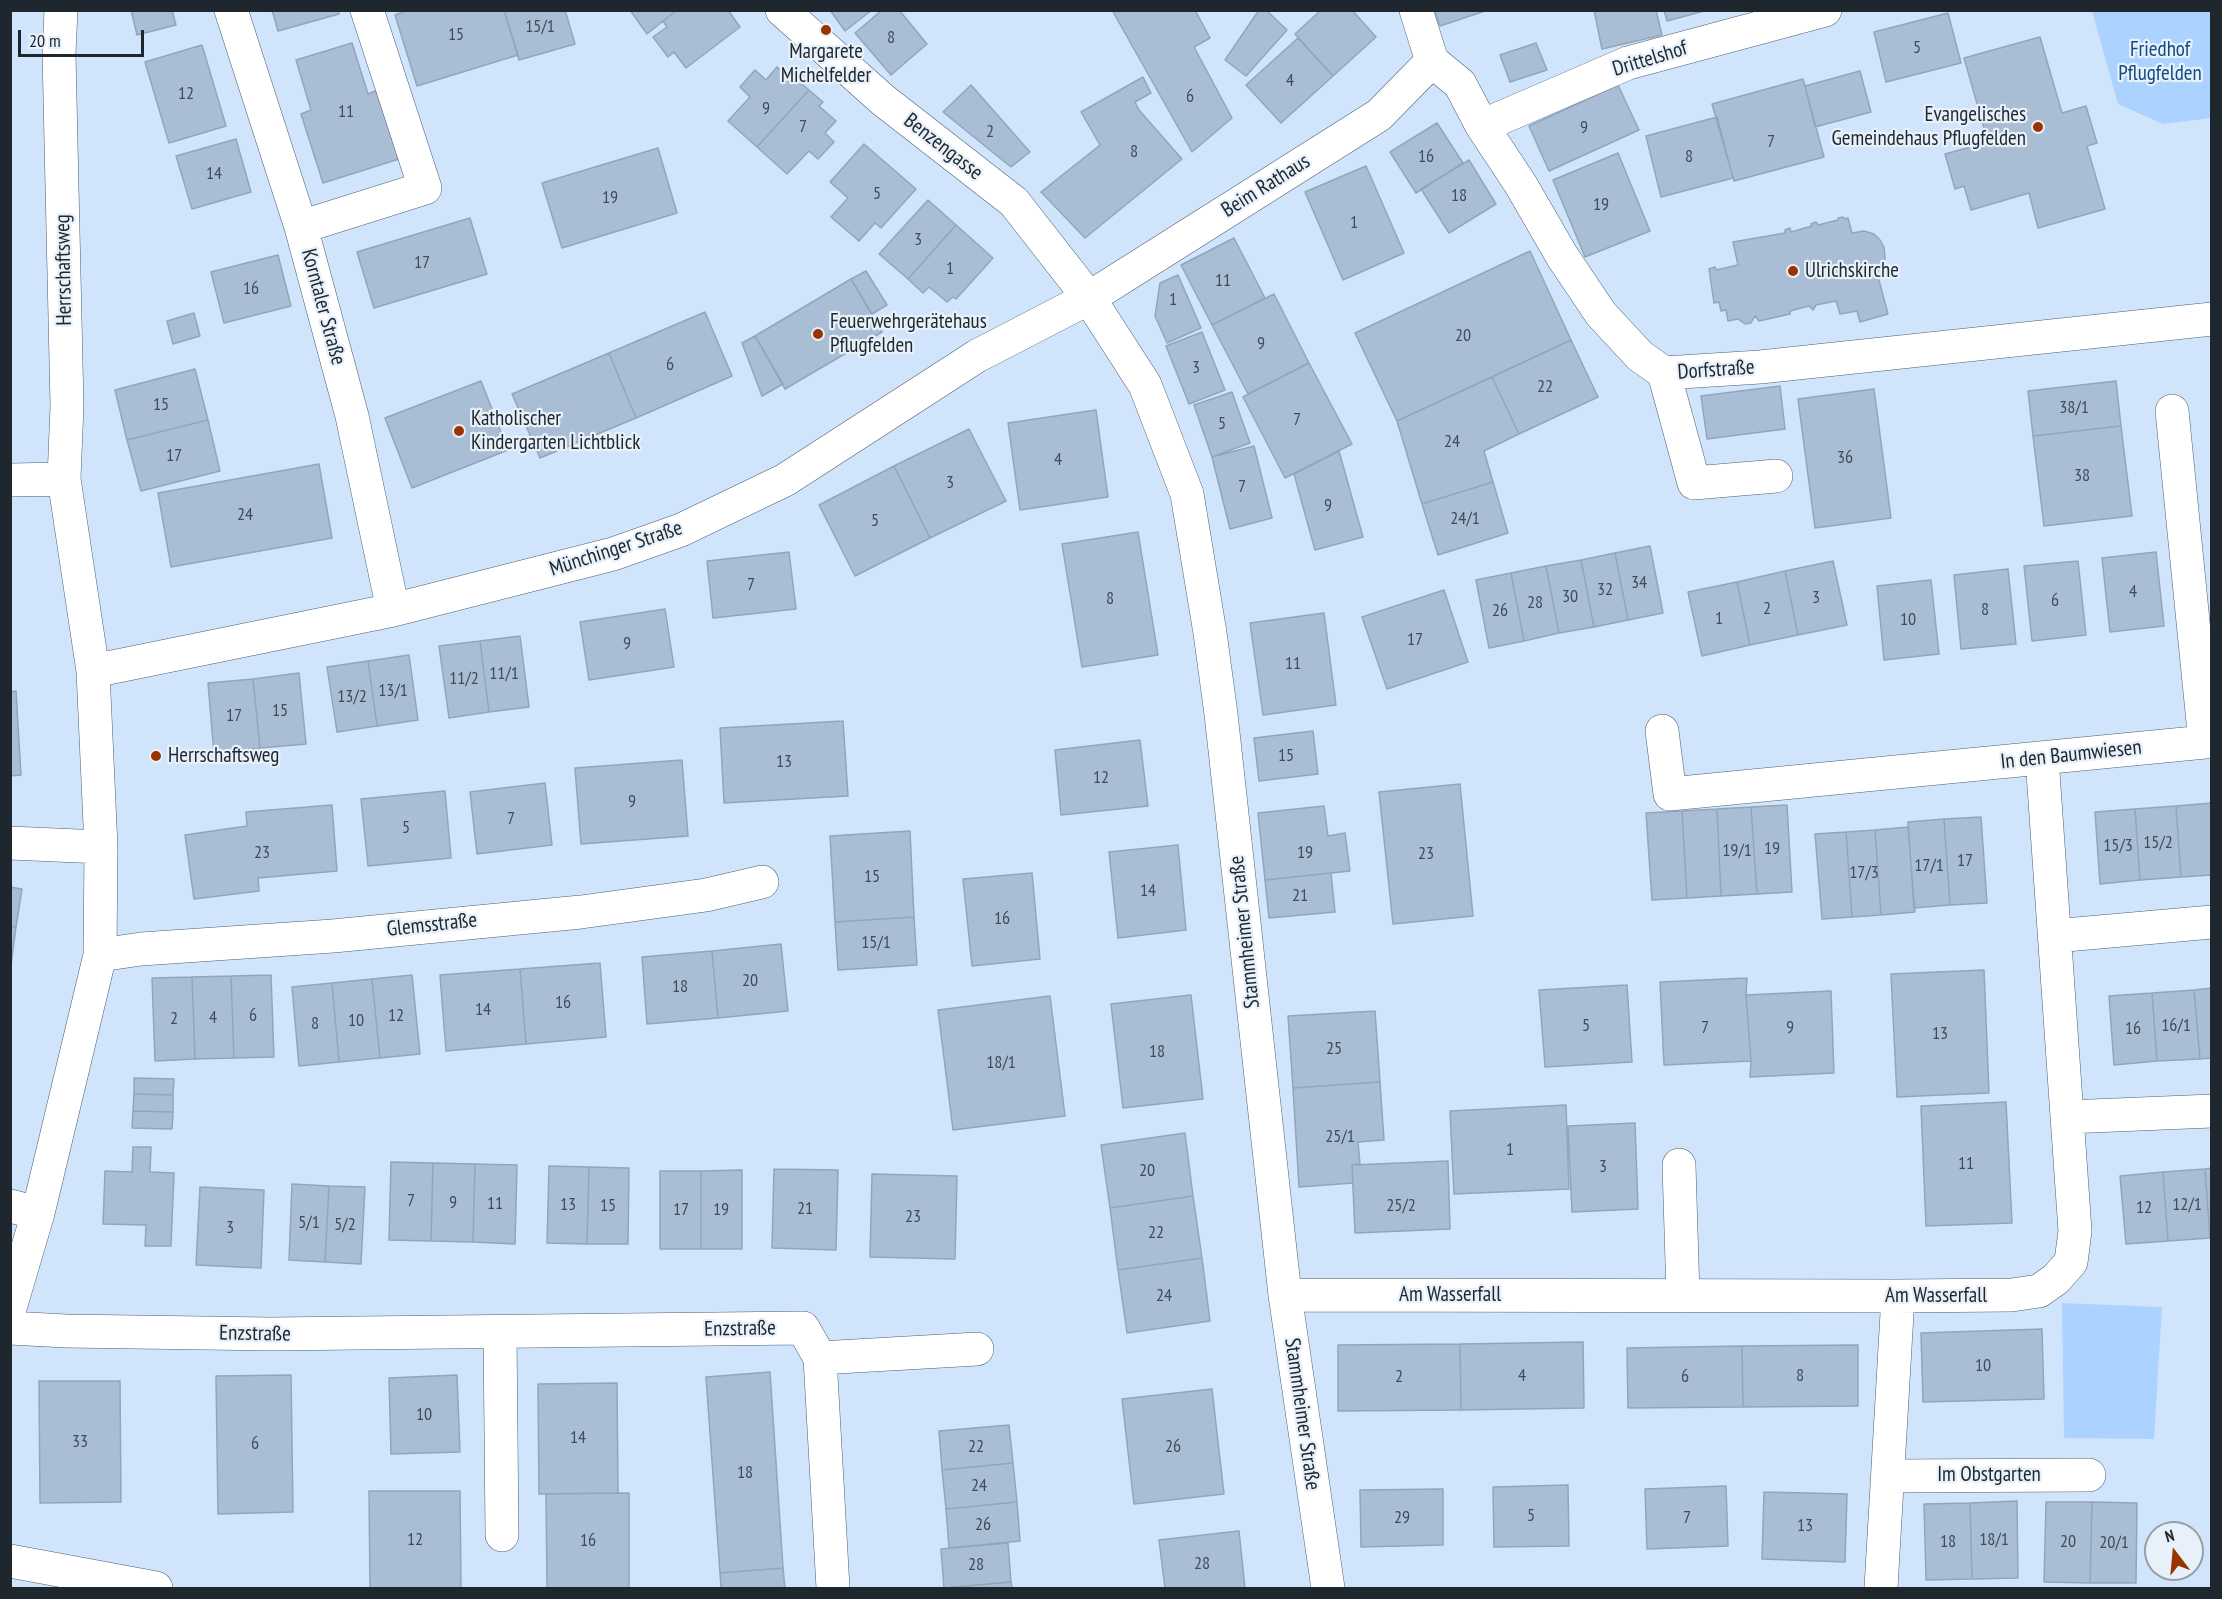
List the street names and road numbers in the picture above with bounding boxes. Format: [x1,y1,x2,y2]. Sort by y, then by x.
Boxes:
street label: Drittelshof [1610,36,1690,82]
street label: Benzengasse [898,108,988,186]
street label: Beim Rathaus [1217,149,1315,223]
street label: Herrschaftsweg [50,214,78,326]
street label: Korntaler Straße [295,246,351,368]
street label: Dorfstraße [1677,355,1755,385]
street label: Münchinger Straße [546,516,686,582]
street label: In den Baumwiesen [1999,735,2143,775]
street label: Stammheimer Straße [1224,854,1266,1010]
street label: Glemsstraße [386,908,478,942]
street label: Am Wasserfall [1399,1282,1501,1308]
street label: Am Wasserfall [1885,1283,1987,1309]
street label: Enzstraße [704,1316,776,1342]
street label: Enzstraße [219,1321,291,1347]
street label: Stammheimer Straße [1279,1336,1325,1492]
street label: Im Obstgarten [1937,1462,2041,1488]

